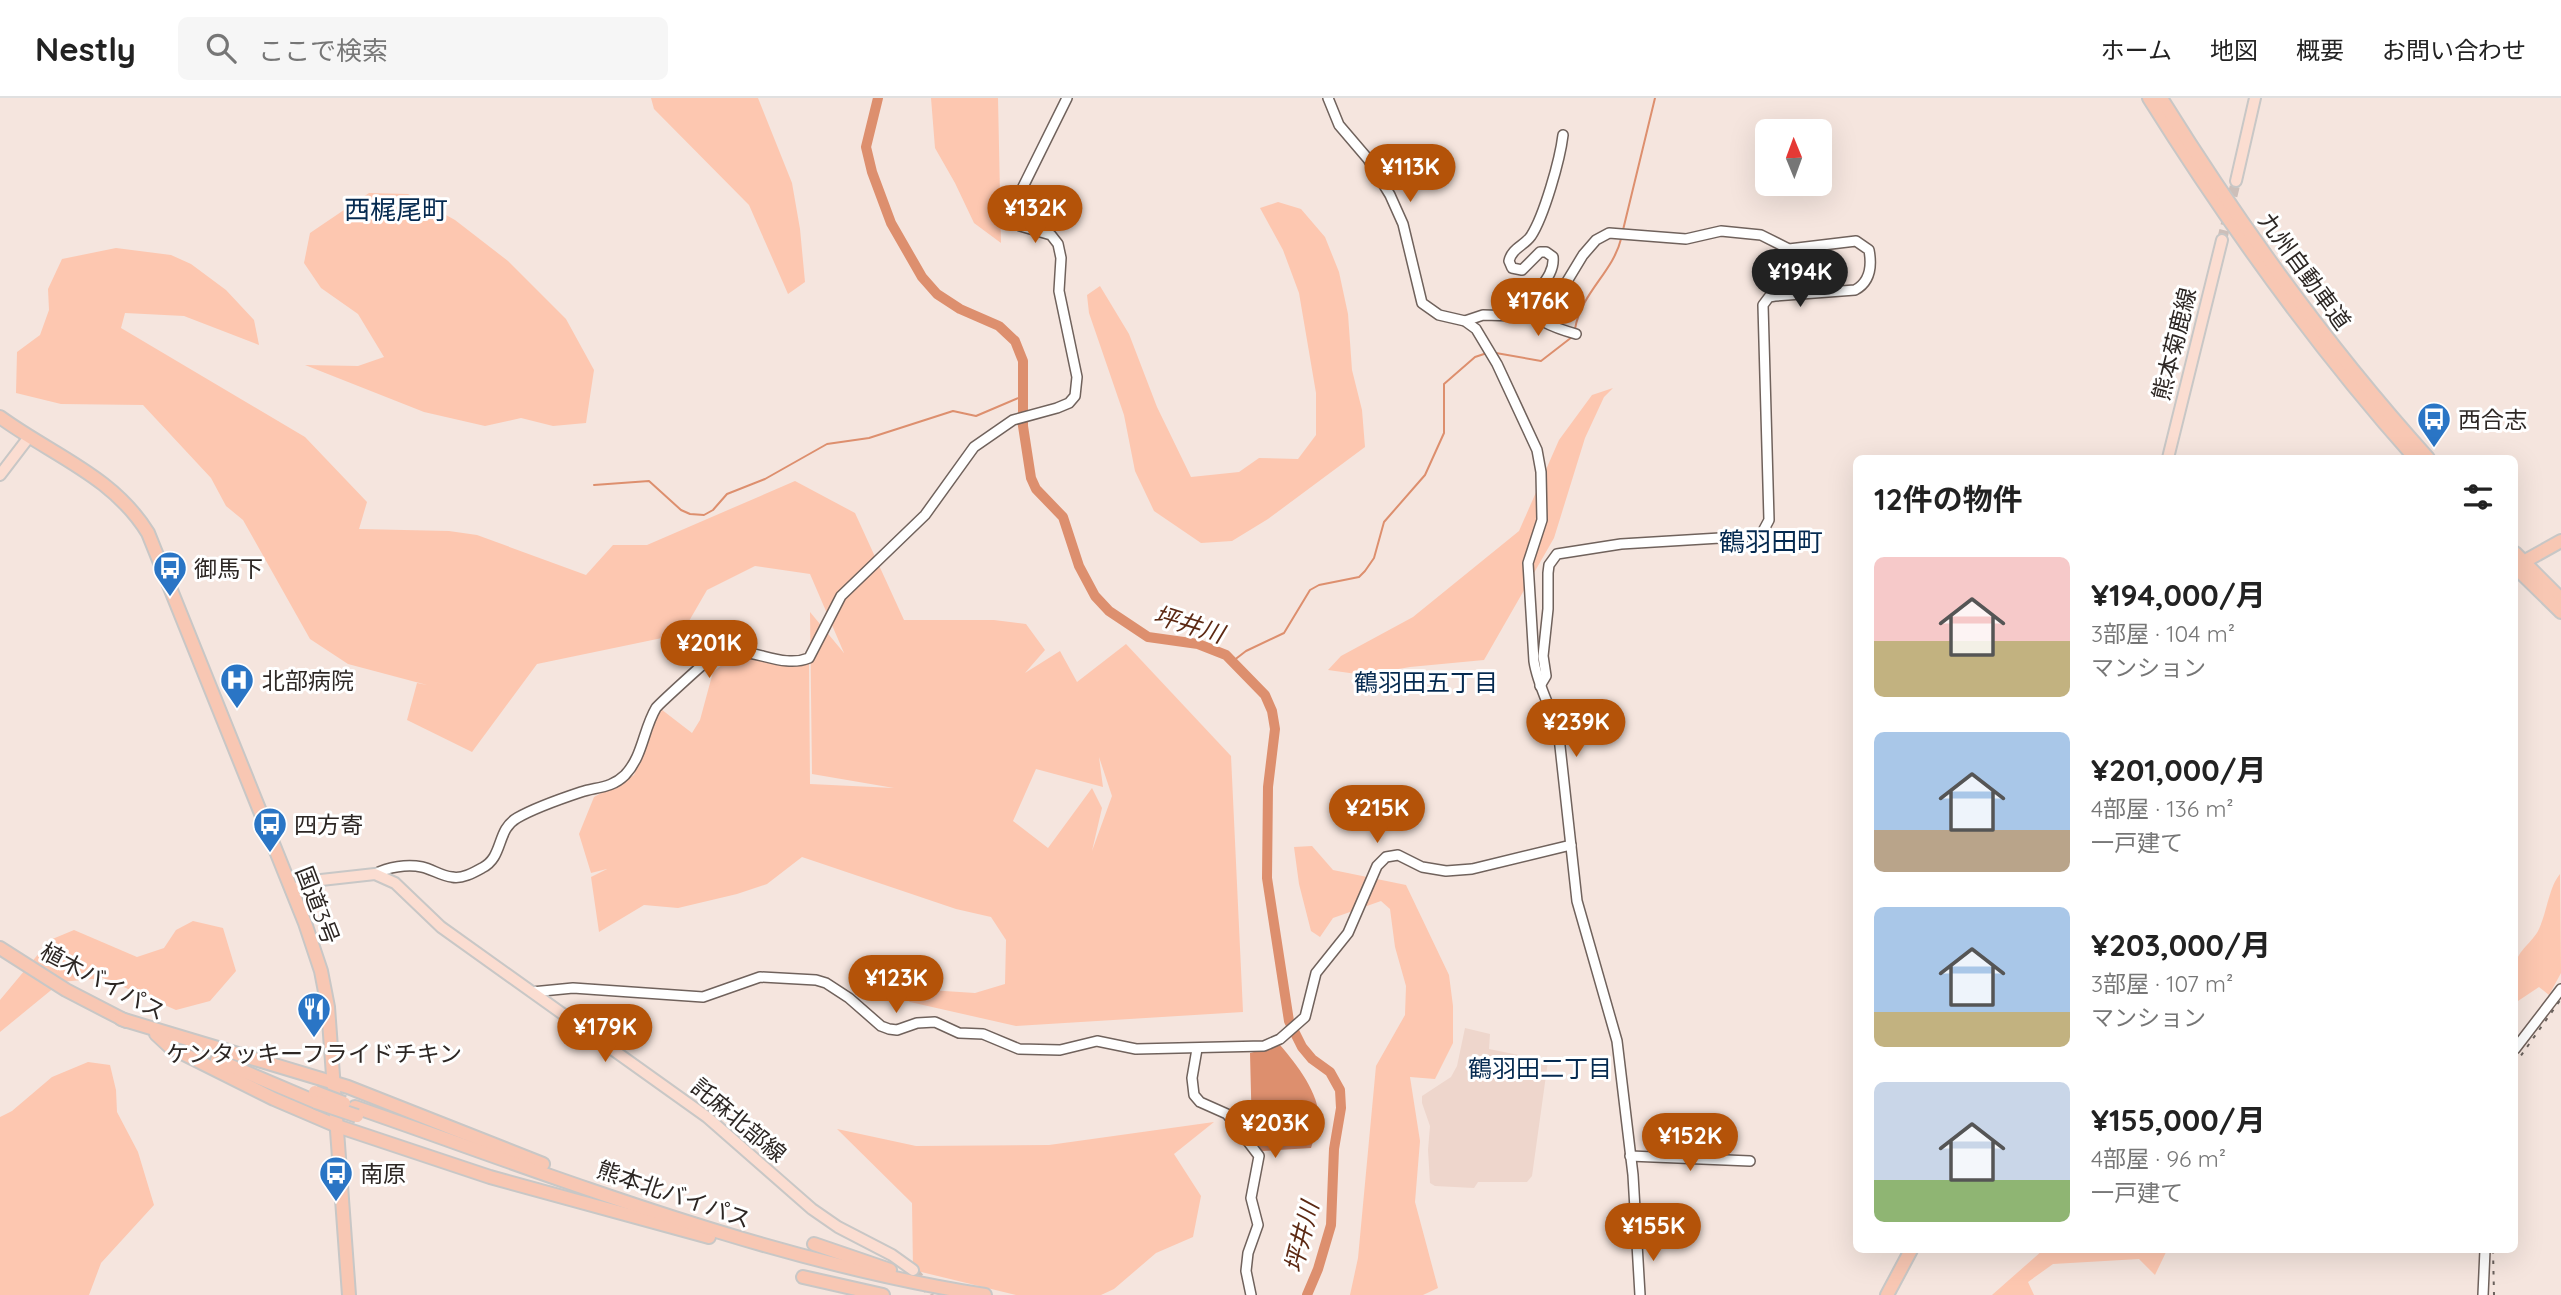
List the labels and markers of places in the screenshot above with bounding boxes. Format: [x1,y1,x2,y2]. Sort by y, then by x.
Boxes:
pin: ¥113K [1361,144,1459,204]
pin: ¥132K [986,186,1084,245]
pin: ¥194K [1751,250,1849,309]
pin: ¥176K [1489,278,1587,338]
bus stop icon: 西合志 [2415,400,2453,449]
place label: 西合志 [2458,405,2527,434]
bus stop icon: 御馬下 [151,549,189,598]
place label: 御馬下 [194,554,263,583]
pin: ¥201K [660,620,758,680]
hospital icon: 北部病院 [218,661,256,710]
place label: 北部病院 [262,666,354,695]
pin: ¥239K [1527,700,1625,759]
pin: ¥215K [1328,786,1426,845]
bus stop icon: 四方寄 [251,805,289,854]
place label: 四方寄 [294,810,363,839]
pin: ¥123K [847,956,945,1015]
restaurant icon: ケンタッキーフライドチキン [295,990,333,1039]
pin: ¥179K [556,1004,654,1064]
place label: ケンタッキーフライドチキン [166,1039,462,1068]
pin: ¥203K [1226,1100,1324,1160]
pin: ¥152K [1641,1114,1739,1173]
bus stop icon: 南原 [317,1154,355,1203]
place label: 南原 [360,1159,406,1188]
pin: ¥155K [1604,1204,1702,1263]

